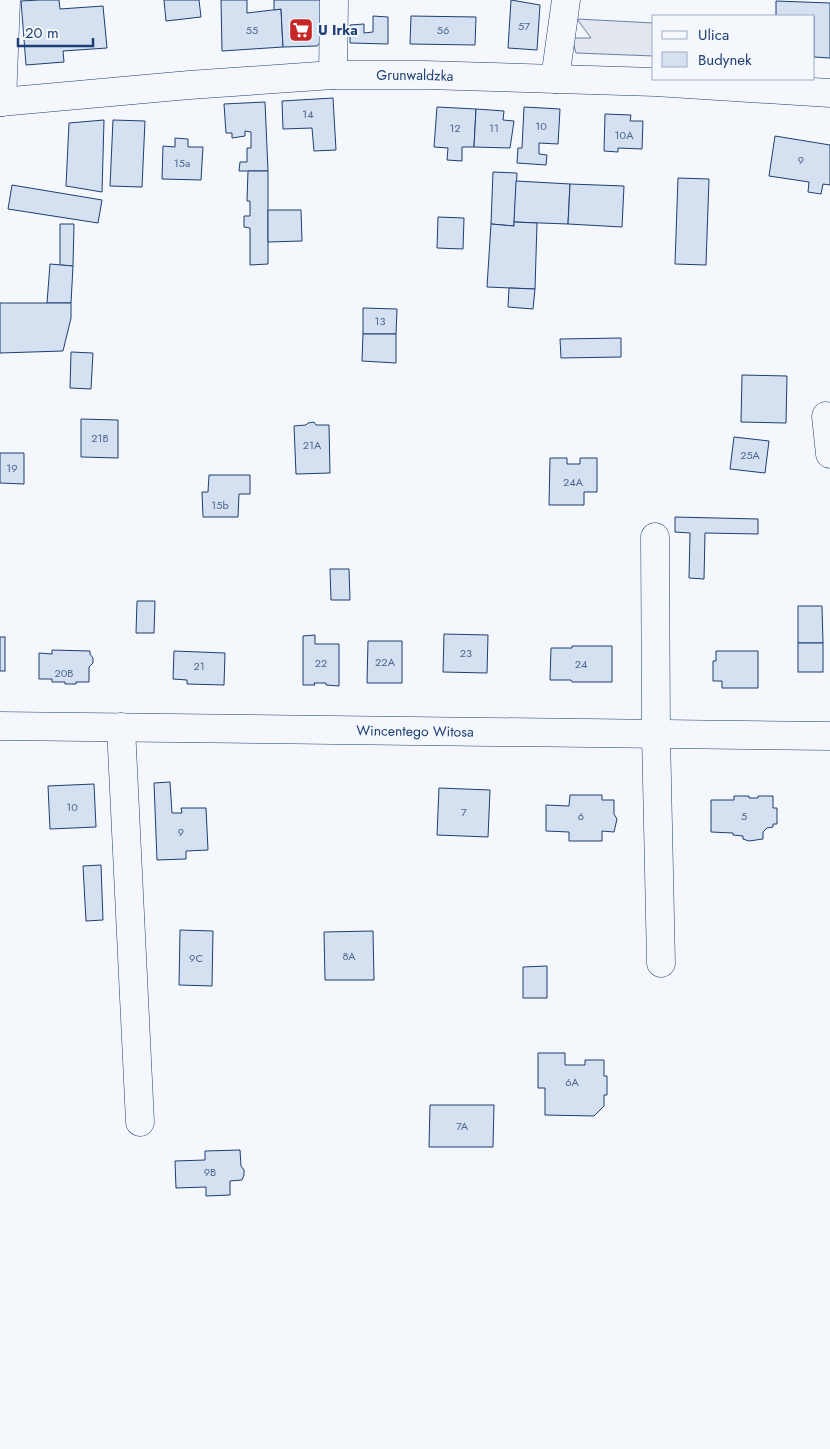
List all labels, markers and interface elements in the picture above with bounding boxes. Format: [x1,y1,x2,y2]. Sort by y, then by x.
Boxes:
scale bar [18,15,92,47]
legend [652,15,815,80]
supermarket icon: U Irka [288,17,314,43]
house number: 57 [518,18,530,34]
place label: U Irka [318,20,358,40]
text: 20 m [25,22,59,44]
house number: 55 [246,22,258,38]
house number: 56 [437,22,449,38]
text: Ulica [698,24,729,46]
text: Budynek [698,49,752,71]
street label: Grunwaldzka [376,65,454,86]
house number: 14 [302,106,314,122]
house number: 10 [535,118,547,134]
house number: 12 [449,120,461,136]
house number: 11 [489,120,499,136]
house number: 10A [615,127,634,143]
house number: 9 [798,152,804,168]
house number: 15a [174,155,190,171]
house number: 13 [375,313,385,329]
house number: 21B [91,430,109,446]
house number: 21A [303,437,322,453]
house number: 25A [740,447,761,463]
house number: 19 [6,460,18,476]
house number: 24A [563,474,584,490]
house number: 15b [211,497,229,513]
house number: 23 [460,645,472,661]
house number: 22A [375,654,396,670]
house number: 22 [315,655,327,671]
house number: 24 [575,656,588,672]
house number: 21 [193,658,205,674]
house number: 20B [55,665,74,681]
street label: Wincentego Witosa [356,720,474,742]
house number: 10 [66,799,78,815]
house number: 7 [461,804,467,820]
house number: 6 [578,808,584,824]
house number: 5 [741,808,747,824]
house number: 9 [178,824,184,840]
house number: 8A [342,948,356,964]
house number: 9C [189,950,203,966]
house number: 6A [565,1074,580,1090]
house number: 7A [456,1118,469,1134]
house number: 9B [204,1164,216,1180]

